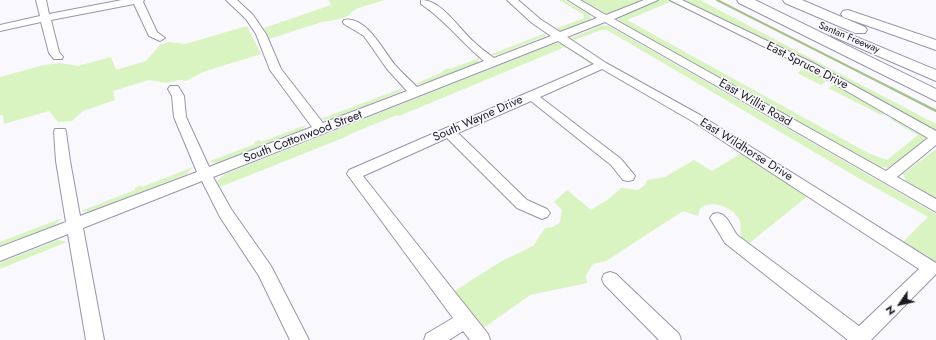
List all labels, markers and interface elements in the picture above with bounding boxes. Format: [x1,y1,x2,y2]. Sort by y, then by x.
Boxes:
street label: Santan Freeway [817,20,881,56]
street label: East Spruce Drive [764,39,850,93]
street label: East Willis Road [716,76,794,130]
street label: South Wayne Drive [431,93,525,145]
street label: South Cottonwood Street [242,108,364,166]
street label: East Wildhorse Drive [697,116,795,184]
north arrow [880,284,920,324]
text: N [881,303,899,319]

